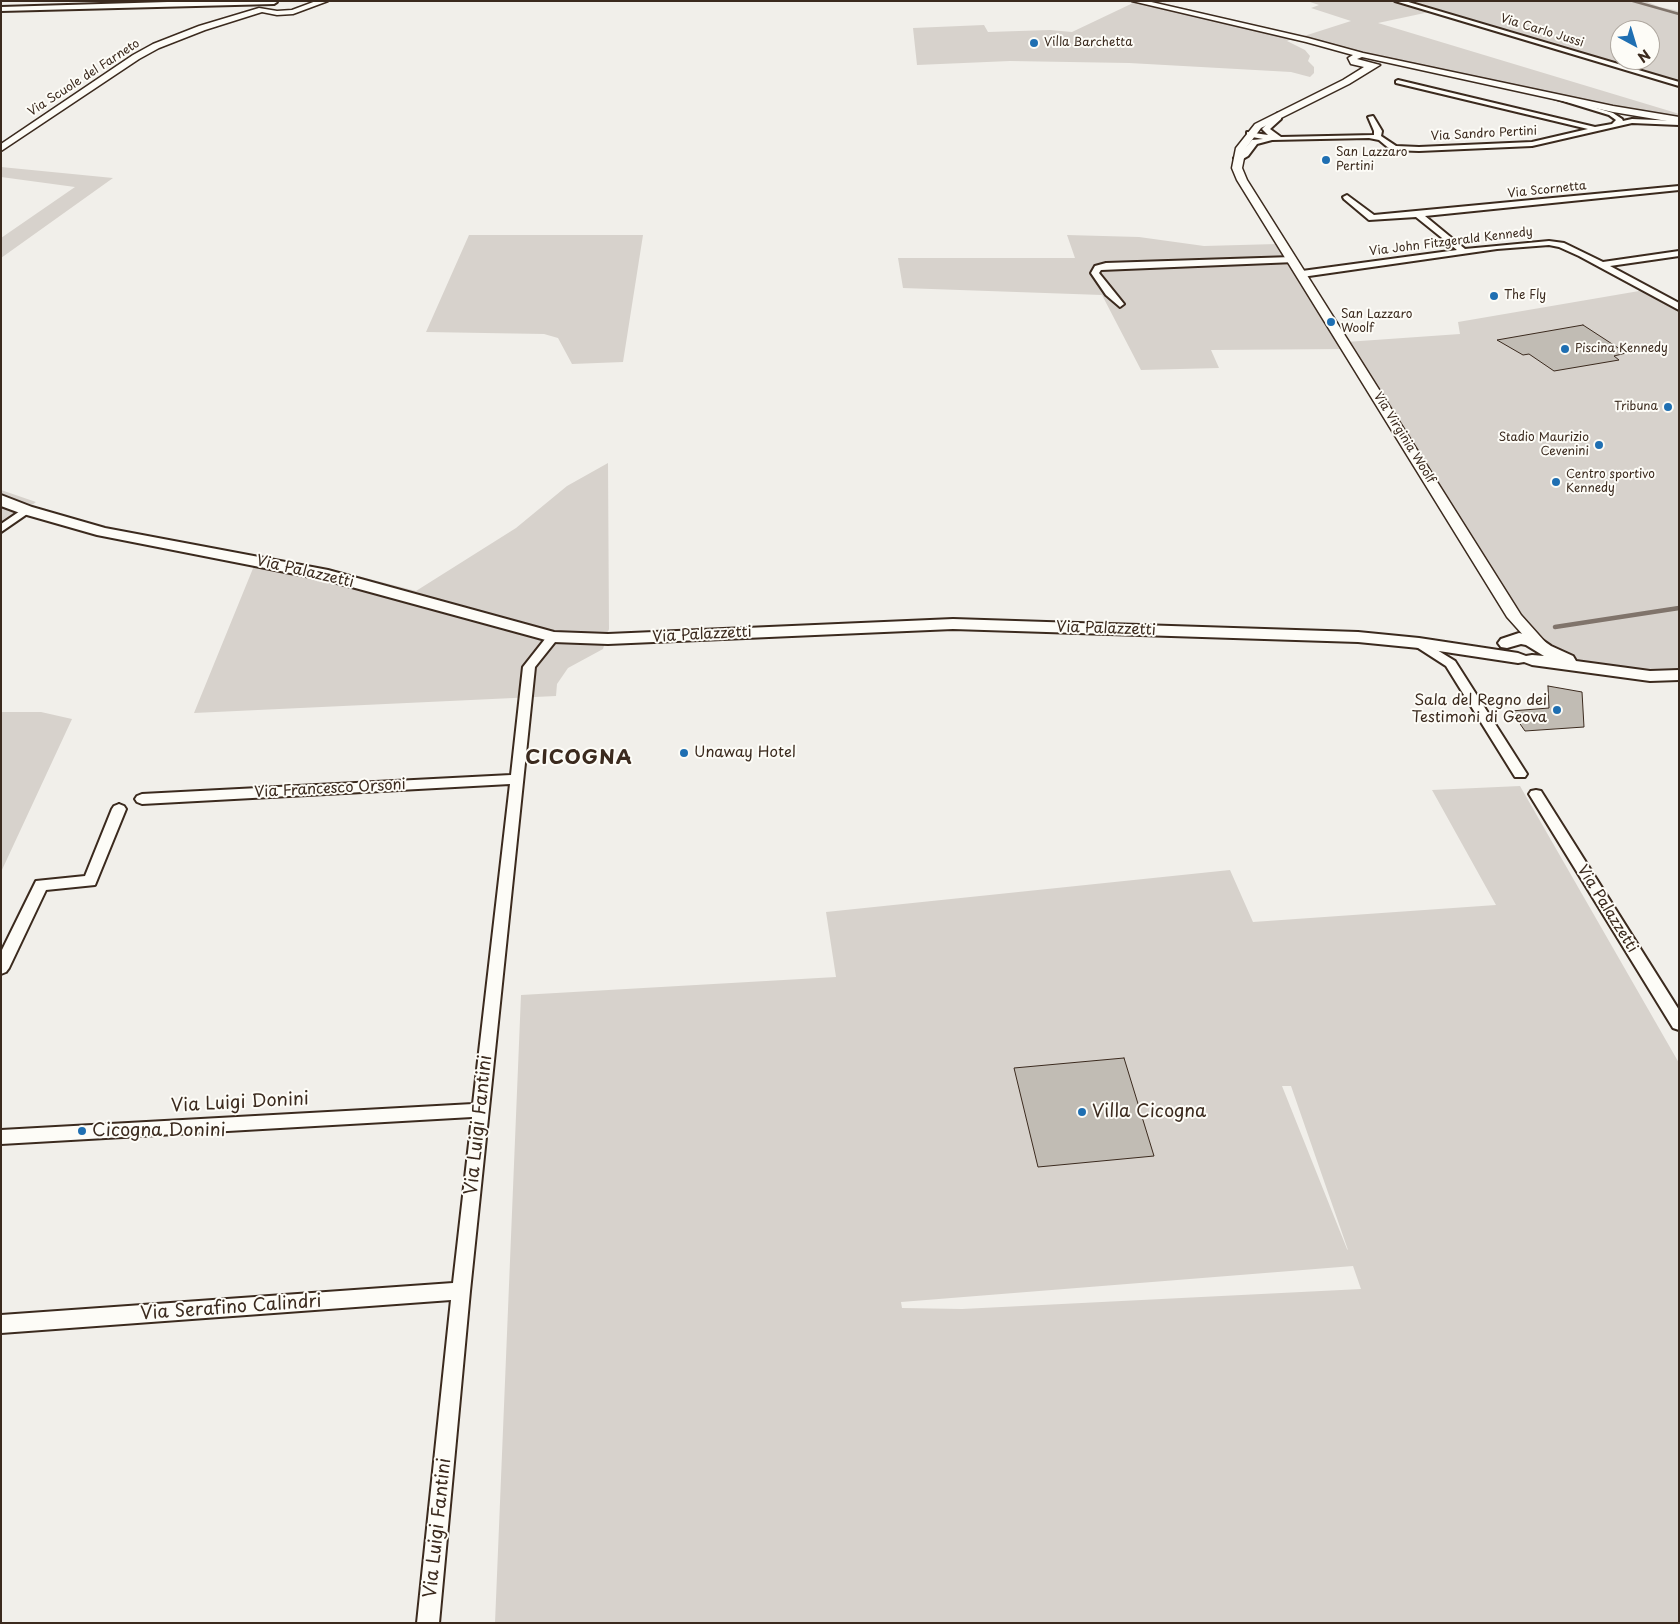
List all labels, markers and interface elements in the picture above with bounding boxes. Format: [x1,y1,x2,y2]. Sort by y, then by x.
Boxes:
street label: Via Carlo Jussi [1499,11,1585,51]
north arrow [1610,20,1660,70]
street label: Via Scuole del Farneto [25,36,143,120]
place label: Villa Barchetta [1044,36,1133,50]
marker: Villa Barchetta [1028,37,1040,49]
text: N [1633,45,1655,68]
street label: Via Sandro Pertini [1431,124,1537,144]
place label: San Lazzaro Pertini [1336,146,1407,174]
marker: San Lazzaro Pertini [1320,154,1332,166]
street label: Via Scornetta [1507,179,1587,201]
street label: Via John Fitzgerald Kennedy [1369,225,1533,259]
place label: The Fly [1504,289,1546,303]
marker: The Fly [1488,290,1500,302]
place label: San Lazzaro Woolf [1341,308,1412,336]
marker: San Lazzaro Woolf [1325,316,1337,328]
place label: Piscina Kennedy [1575,342,1668,356]
marker: Piscina Kennedy [1559,343,1571,355]
street label: Via Virginia Woolf [1370,390,1438,486]
place label: Tribuna [1614,400,1658,414]
marker: Tribuna [1662,401,1674,413]
place label: Stadio Maurizio Cevenini [1498,431,1589,459]
marker: Stadio Maurizio Cevenini [1593,439,1605,451]
place label: Centro sportivo Kennedy [1566,468,1655,496]
marker: Centro sportivo Kennedy [1550,476,1562,488]
street label: Via Palazzetti [254,552,356,592]
street label: Via Palazzetti [1056,618,1156,640]
street label: Via Palazzetti [652,623,752,647]
place label: Sala del Regno dei Testimoni di Geova [1412,692,1547,727]
marker: Sala del Regno dei Testimoni di Geova [1551,704,1563,716]
place label: Unaway Hotel [694,744,796,762]
district label: CICOGNA [525,746,633,770]
marker: Unaway Hotel [678,747,690,759]
street label: Via Francesco Orsoni [254,776,406,802]
street label: Via Palazzetti [1573,862,1641,956]
street label: Via Luigi Fantini [461,1054,497,1196]
street label: Via Luigi Donini [170,1089,310,1117]
place label: Villa Cicogna [1092,1101,1206,1123]
marker: Villa Cicogna [1076,1106,1088,1118]
place label: Cicogna Donini [92,1120,226,1142]
marker: Cicogna Donini [76,1125,88,1137]
street label: Via Serafino Calindri [140,1291,322,1325]
street label: Via Luigi Fantini [420,1457,456,1599]

